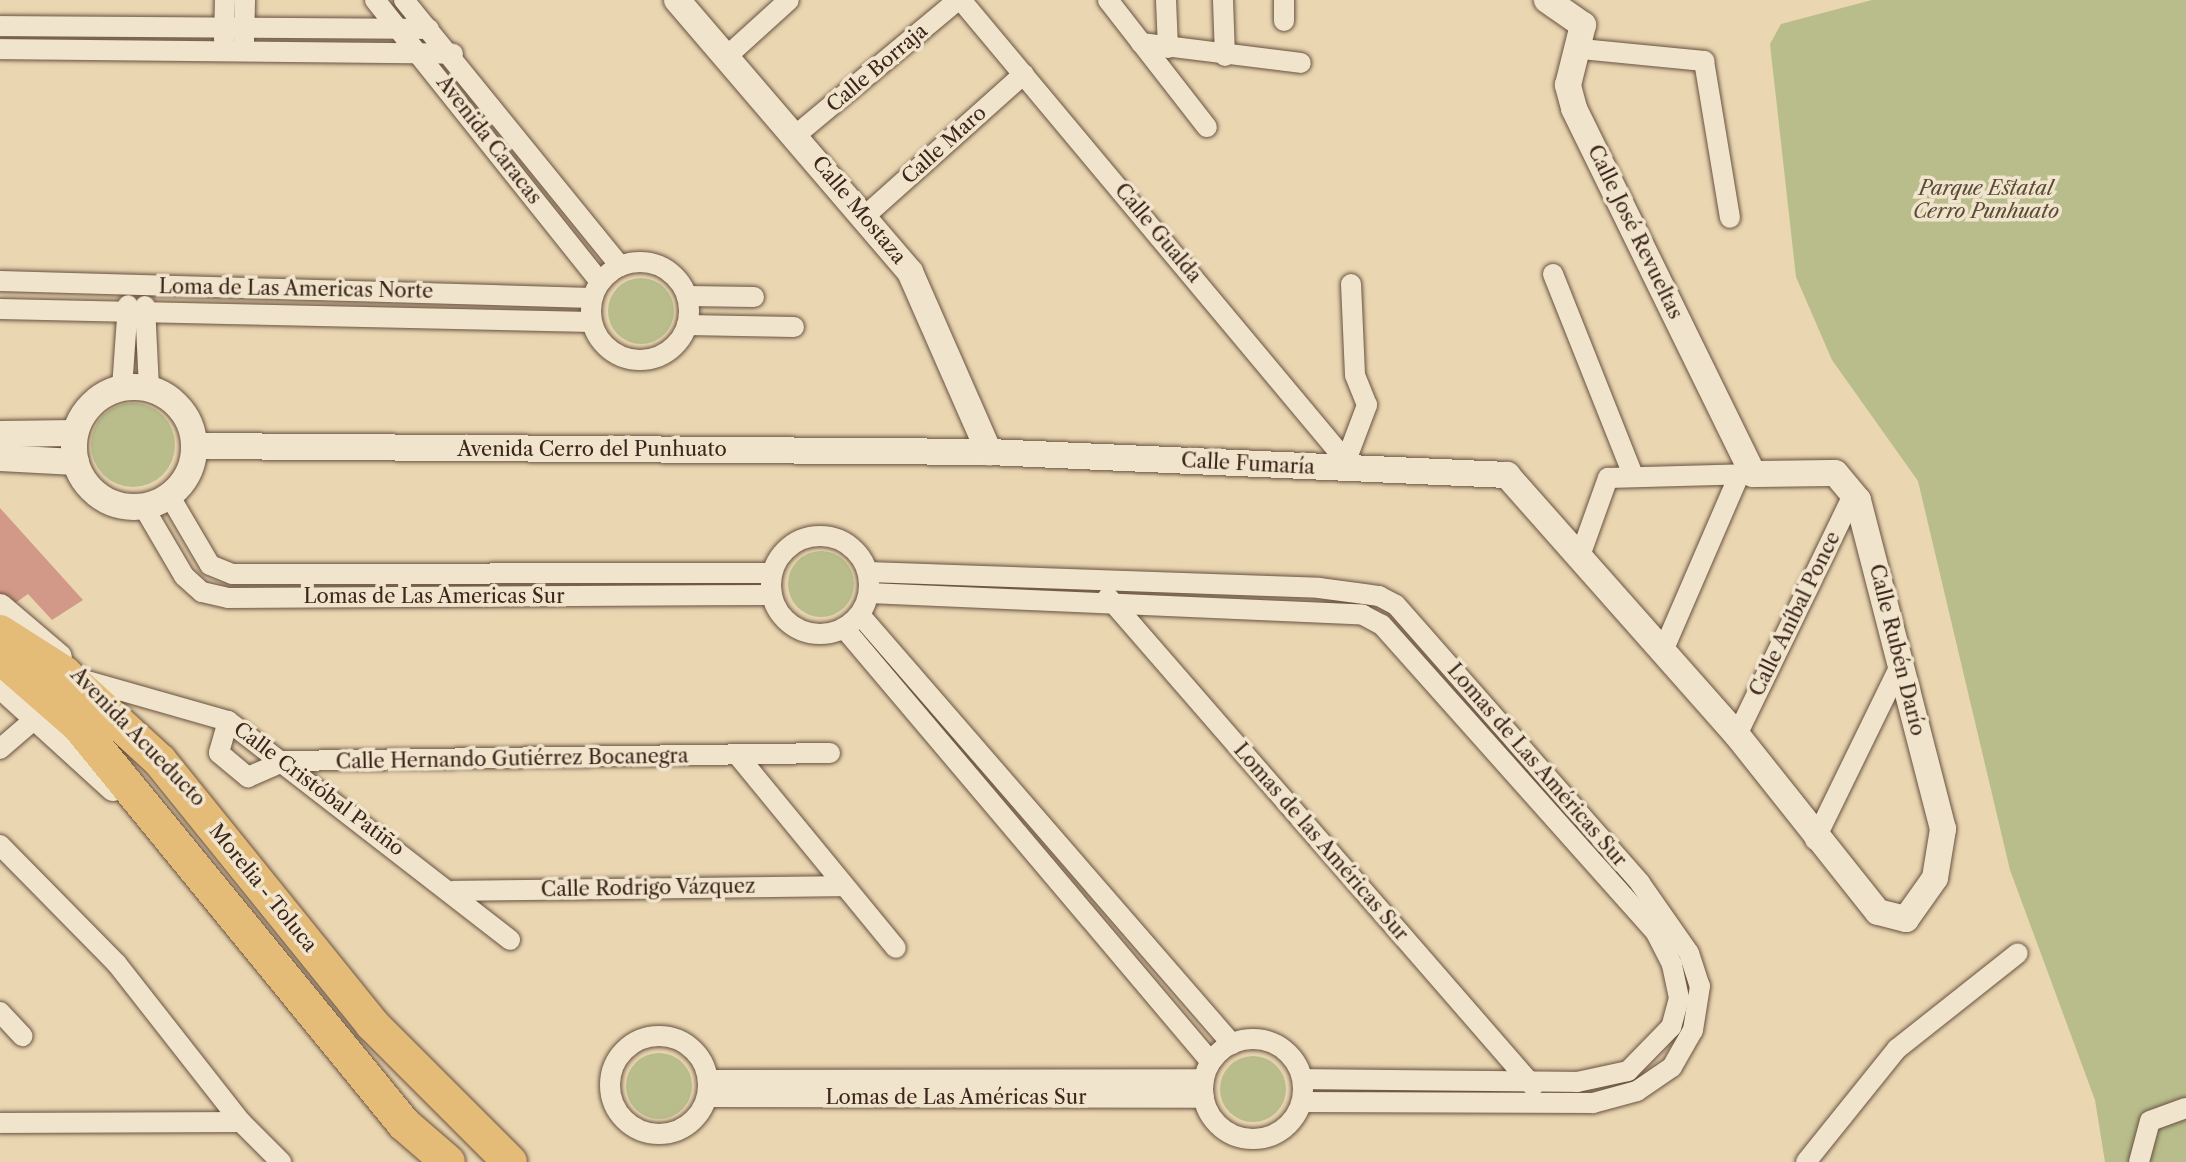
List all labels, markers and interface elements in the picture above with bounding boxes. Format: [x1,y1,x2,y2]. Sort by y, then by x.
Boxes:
street label: Calle Borraja [822,19,932,117]
street label: Avenida Caracas [431,71,547,209]
street label: Calle Maro [897,101,991,189]
street label: Calle José Revueltas [1582,141,1688,323]
street label: Calle Mostaza [807,151,911,269]
park label: Parque Estatal Cerro Punhuato [1913,177,2059,224]
street label: Calle Gualda [1110,179,1206,287]
street label: Loma de Las Americas Norte [158,275,434,303]
street label: Avenida Cerro del Punhuato [457,437,727,461]
street label: Calle Fumaría [1181,449,1315,479]
street label: Calle Aníbal Ponce [1745,527,1845,701]
street label: Calle Rubén Darío [1864,562,1930,738]
street label: Lomas de Las Americas Sur [303,584,565,608]
street label: Lomas de Las Américas Sur [1442,658,1632,872]
street label: Avenida Acueducto [65,662,211,812]
street label: Calle Cristóbal Patiño [229,717,409,861]
street label: Lomas de las Américas Sur [1228,738,1414,946]
street label: Calle Hernando Gutiérrez Bocanegra [335,744,689,774]
street label: Morelia - Toluca [204,819,322,957]
street label: Calle Rodrigo Vázquez [540,874,756,902]
street label: Lomas de Las Américas Sur [825,1085,1087,1109]

